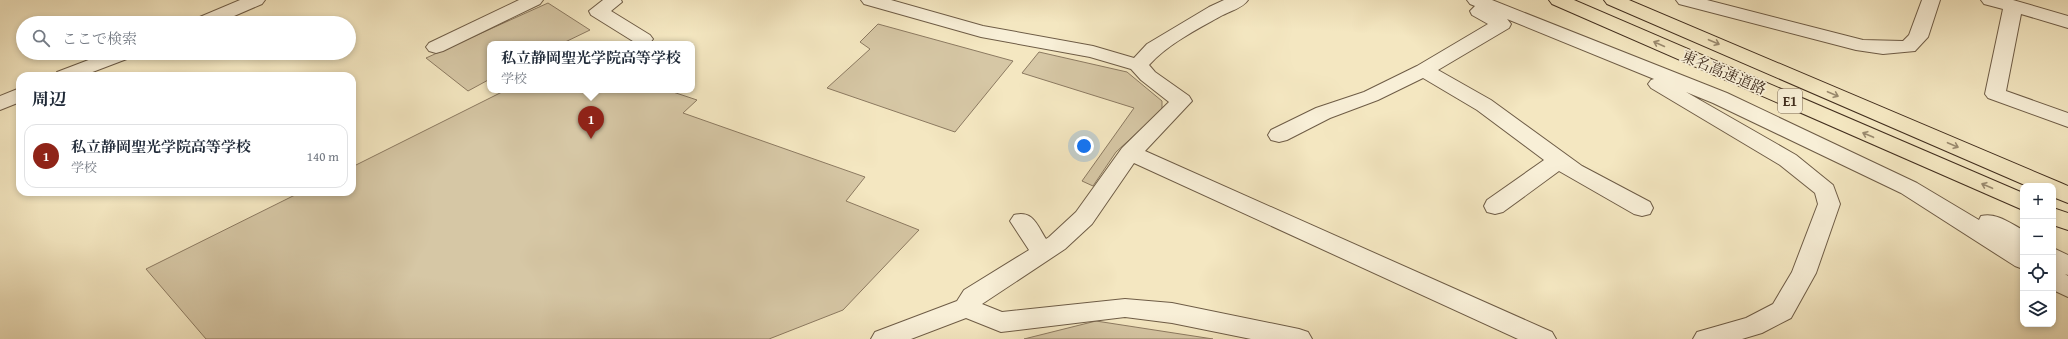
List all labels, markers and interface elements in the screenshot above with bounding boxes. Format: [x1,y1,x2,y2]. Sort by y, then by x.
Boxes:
search box [16,16,356,60]
icon: search [30,27,52,49]
text: ここで検索 [62,28,137,49]
one-way arrow [1707,39,1719,47]
one-way arrow [1653,40,1665,47]
popup [487,41,695,93]
street label: 東名高速道路 [1678,45,1770,99]
text: 私立静岡聖光学院高等学校 [501,47,681,68]
text: 学校 [501,69,527,88]
text: 周辺 [32,86,66,111]
road number: E1 [1778,89,1802,113]
one-way arrow [1827,90,1839,98]
pin: 1 [578,106,604,139]
one-way arrow [1862,130,1874,138]
text: 私立静岡聖光学院高等学校 [71,136,251,157]
your location [1074,136,1094,156]
one-way arrow [1946,142,1958,149]
text: 1 [43,147,49,166]
text: 140 m [307,147,339,166]
text: 学校 [71,158,97,177]
one-way arrow [1982,182,1994,190]
map controls [2020,183,2056,327]
button: + [2020,183,2056,219]
button: − [2020,219,2056,255]
button: locate [2020,255,2056,291]
button: layers [2020,291,2056,327]

